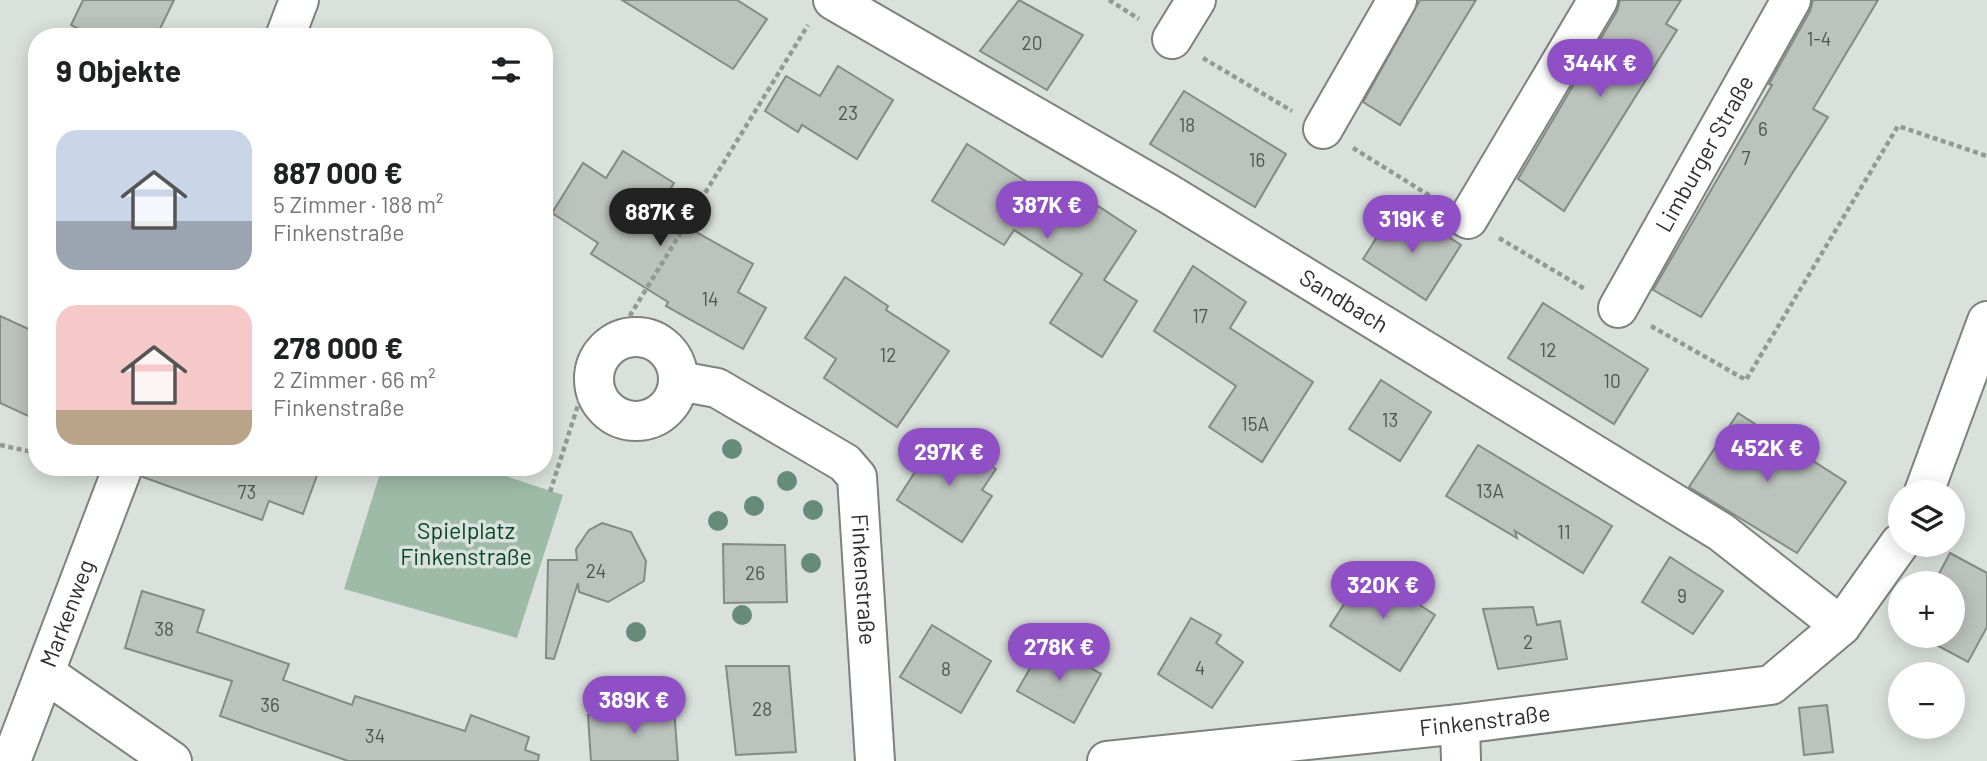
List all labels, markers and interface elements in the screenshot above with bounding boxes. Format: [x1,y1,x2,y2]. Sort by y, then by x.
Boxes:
house number: 1-4 [1807,27,1831,50]
house number: 20 [1022,31,1042,54]
pin: 344K € [1543,40,1657,99]
text: 344K € [1563,48,1637,76]
icon: filters [487,51,525,89]
text: 9 Objekte [56,52,181,88]
street label: Limburger Straße [1649,70,1759,237]
house number: 23 [838,101,858,124]
house number: 18 [1179,113,1195,136]
house number: 6 [1758,117,1768,140]
house number: 7 [1742,146,1751,169]
house number: 16 [1249,148,1265,171]
text: 887 000 € [273,154,403,190]
icon: home [112,158,196,242]
pin: 387K € [990,182,1104,241]
pin: 887K € [603,188,717,248]
text: 5 Zimmer · 188 m² [273,190,444,218]
text: 387K € [1012,190,1082,218]
pin: 319K € [1355,196,1469,255]
text: 887K € [625,197,695,225]
text: 319K € [1379,204,1445,232]
text: Finkenstraße [273,218,405,246]
street label: Sandbach [1295,263,1394,338]
house number: 14 [701,287,719,310]
house number: 17 [1192,304,1208,327]
text: 278 000 € [273,329,403,365]
icon: home [112,333,196,417]
house number: 12 [1540,338,1556,361]
house number: 12 [880,343,896,366]
text: 2 Zimmer · 66 m² [273,365,436,393]
house number: 10 [1603,369,1621,392]
text: Finkenstraße [273,393,405,421]
house number: 13 [1382,408,1398,431]
house number: 15A [1241,412,1269,435]
pin: 452K € [1710,424,1824,484]
pin: 297K € [892,428,1006,488]
text: 452K € [1731,433,1803,461]
text: 297K € [914,437,984,465]
house number: 13A [1476,479,1504,502]
house number: 73 [238,480,256,503]
map controls [1888,480,1965,739]
button: layers [1888,480,1965,557]
street label: Finkenstraße [846,513,883,646]
park label: Spielplatz Finkenstraße [400,516,532,570]
house number: 11 [1557,520,1571,543]
street label: Markenweg [33,555,99,671]
house number: 24 [586,559,606,582]
house number: 26 [745,561,765,584]
pin: 320K € [1326,562,1440,621]
text: 320K € [1347,570,1419,598]
button: + [1888,571,1965,648]
house number: 9 [1677,584,1687,607]
house number: 38 [154,617,174,640]
pin: 278K € [1002,624,1116,683]
house number: 2 [1523,630,1533,653]
text: 278K € [1024,632,1094,660]
house number: 4 [1195,656,1205,679]
house number: 8 [941,657,951,680]
button: − [1888,662,1965,739]
pin: 389K € [577,676,691,736]
text: 389K € [599,685,669,713]
house number: 36 [260,693,280,716]
house number: 28 [752,697,772,720]
street label: Finkenstraße [1418,698,1552,741]
house number: 34 [365,724,385,747]

